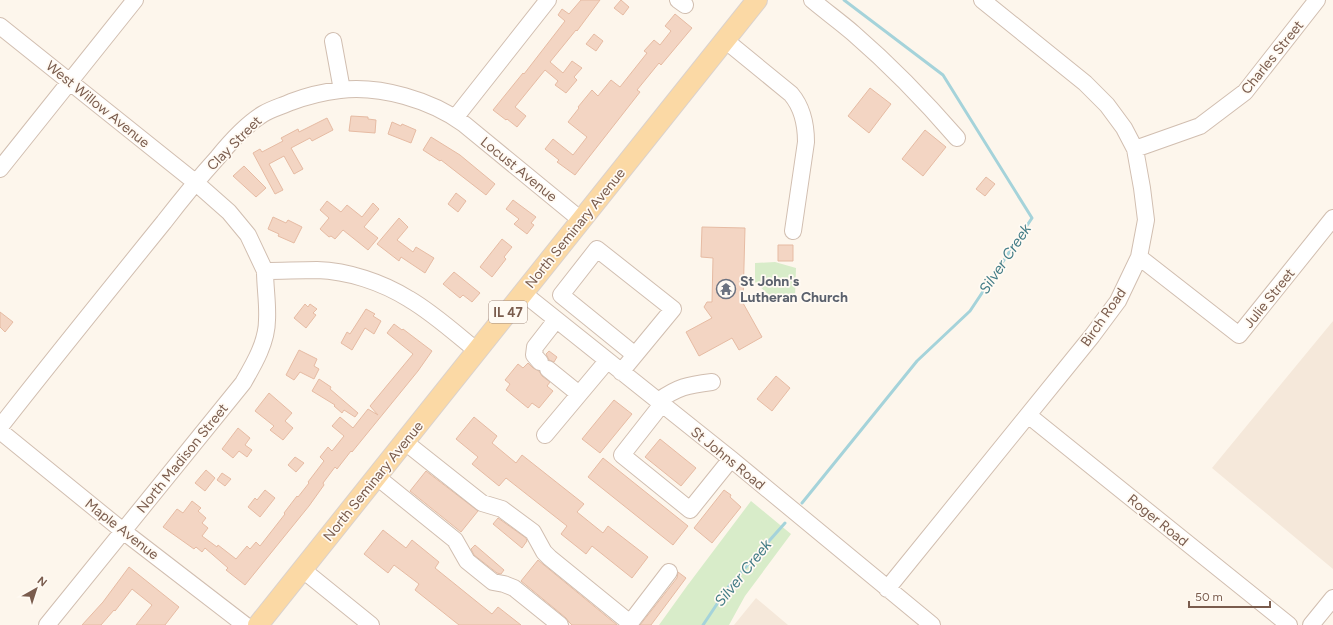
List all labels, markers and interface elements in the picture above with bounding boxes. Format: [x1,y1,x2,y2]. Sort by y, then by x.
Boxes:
street label: Charles Street [1238,17,1307,98]
street label: West Willow Avenue [42,57,153,152]
street label: Clay Street [204,113,265,174]
street label: Locust Avenue [477,133,561,206]
street label: North Seminary Avenue [522,165,629,292]
water label: Silver Creek [975,220,1035,297]
street label: Julie Street [1240,265,1299,332]
place label: St John's Lutheran Church [740,273,848,306]
temple icon: St John's Lutheran Church [715,278,737,300]
street label: Birch Road [1077,285,1130,350]
road number: IL 47 [489,301,527,323]
street label: North Madison Street [133,400,232,516]
street label: North Seminary Avenue [320,418,427,545]
street label: St Johns Road [687,423,768,493]
street label: Roger Road [1124,491,1191,550]
street label: Maple Avenue [81,495,162,564]
water label: Silver Creek [711,536,776,610]
north arrow [16,569,56,609]
text: N [35,574,49,589]
scale bar [1189,583,1270,609]
text: 50 m [1195,590,1223,604]

